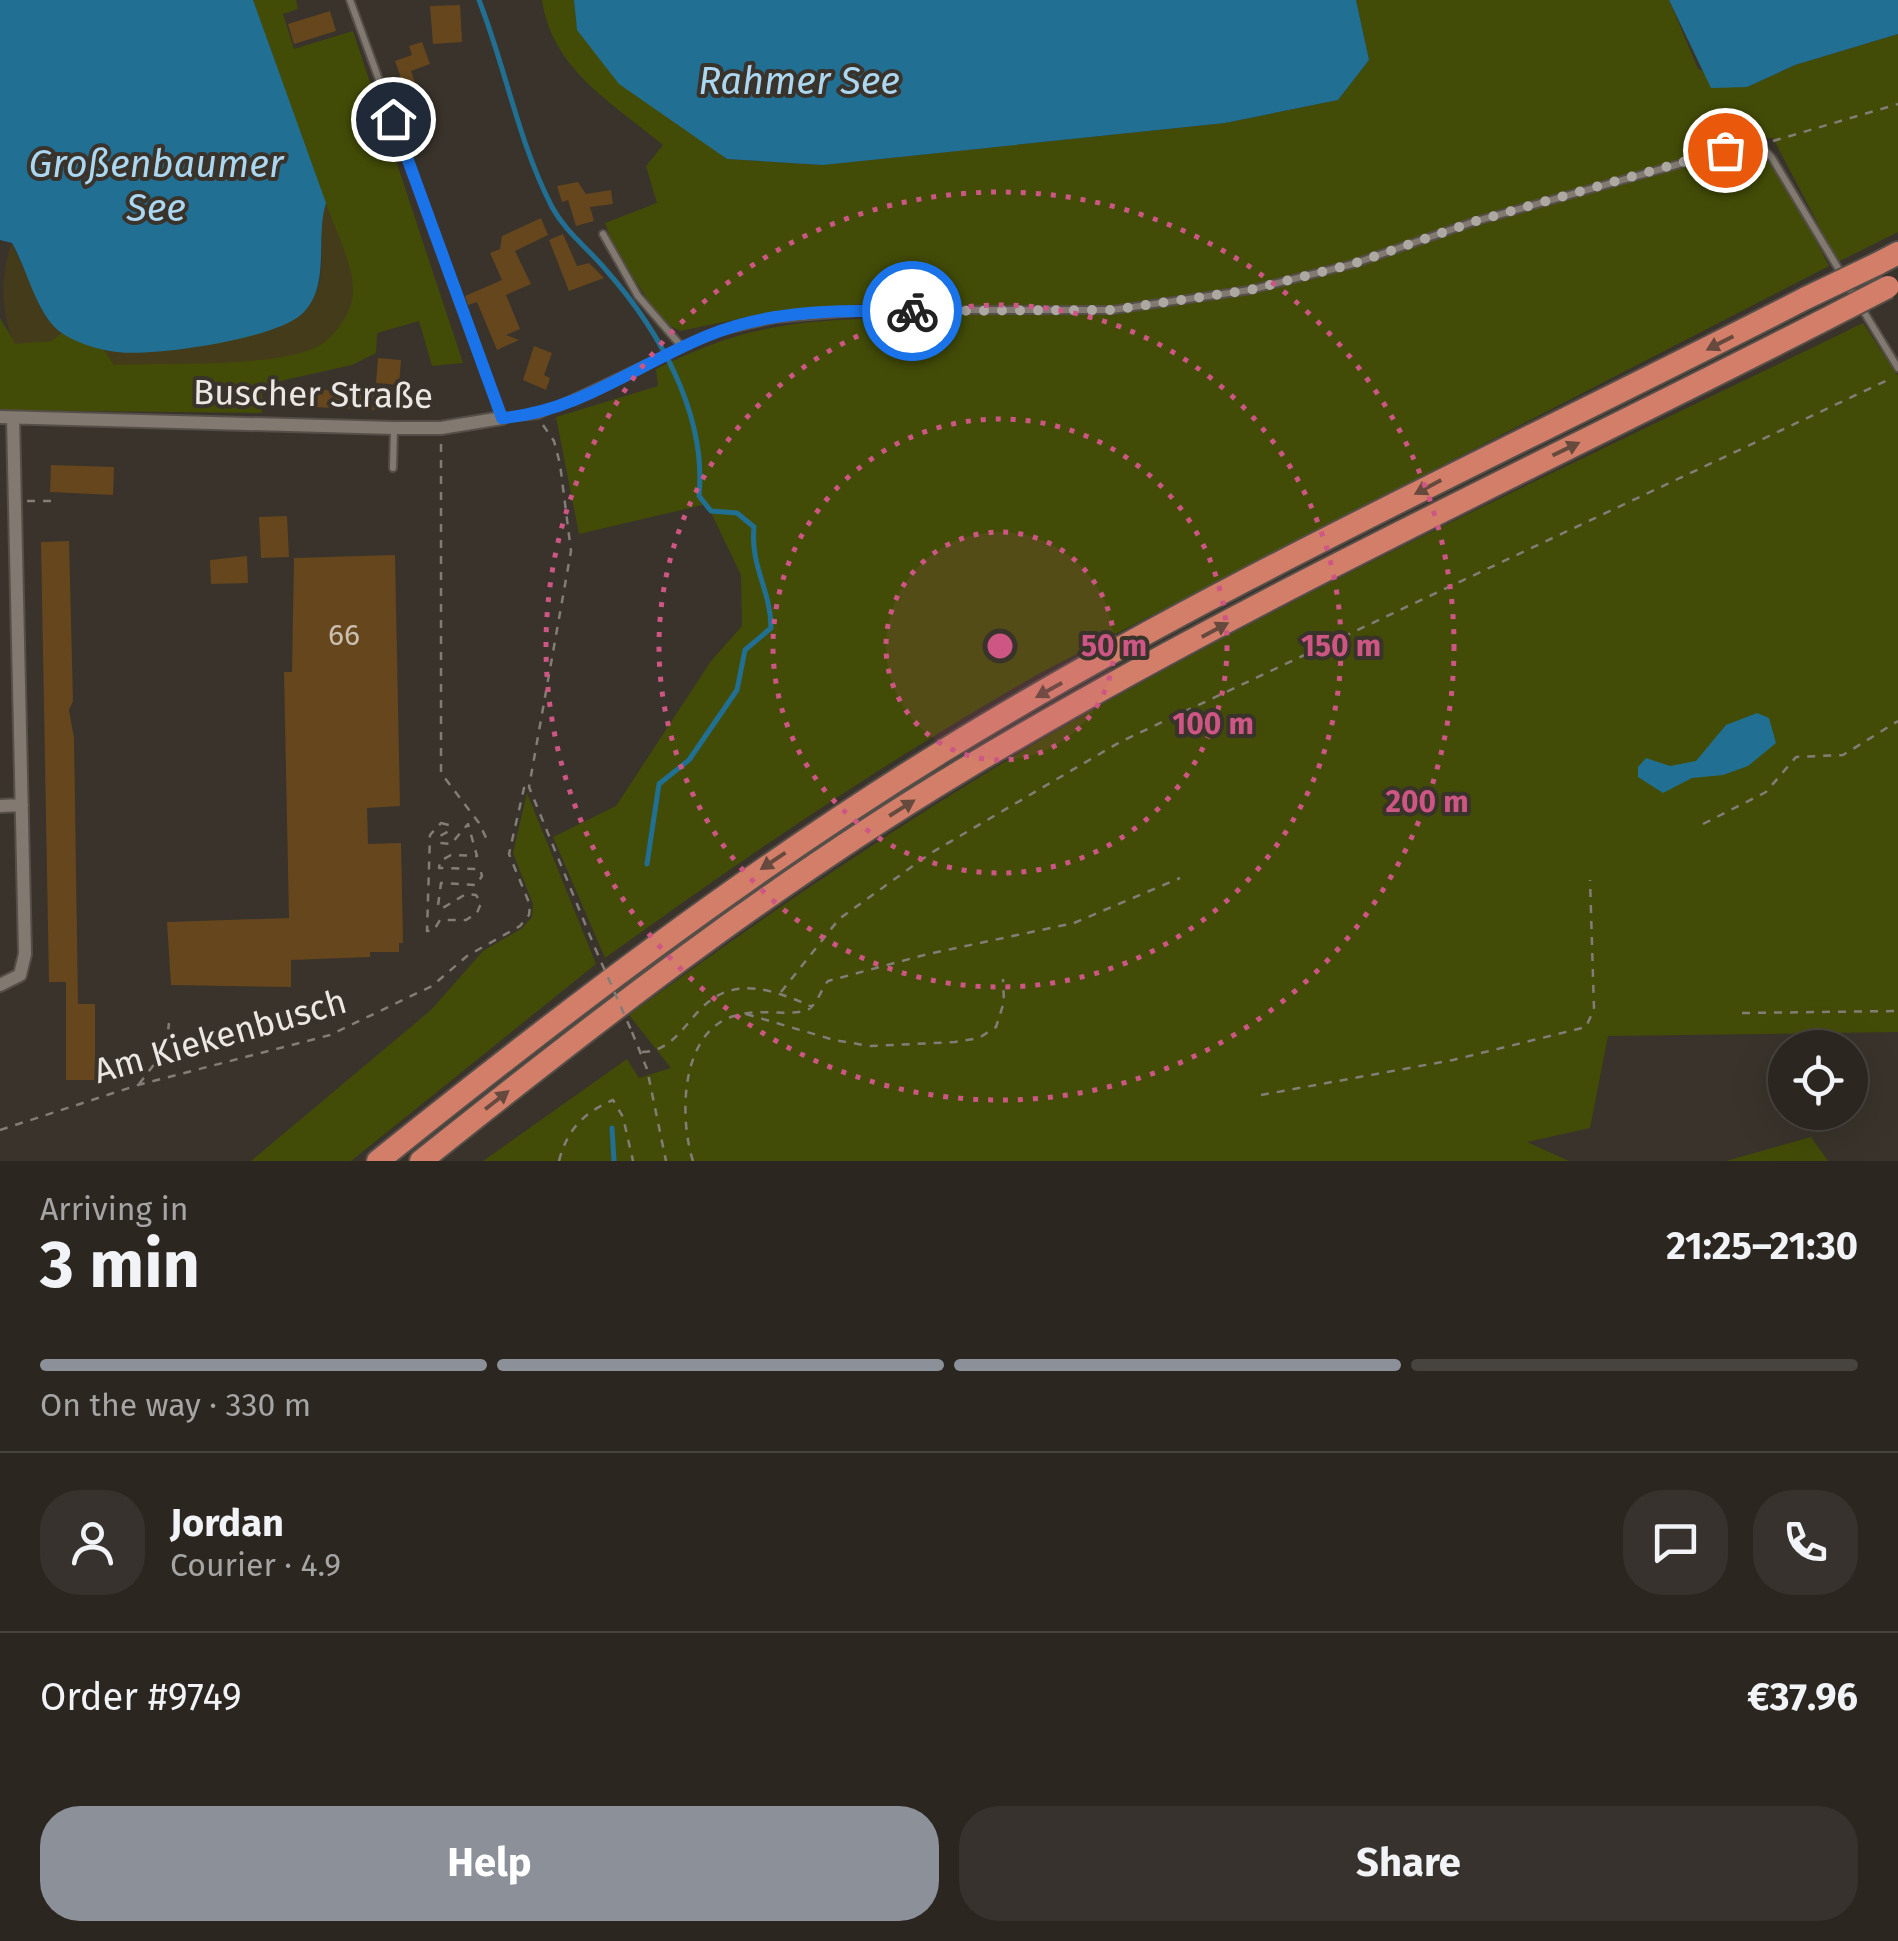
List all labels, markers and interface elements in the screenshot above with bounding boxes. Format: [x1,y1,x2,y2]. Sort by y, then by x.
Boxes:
water label: Rahmer See [698,58,900,104]
pin [351,77,436,162]
icon: home [366,92,421,147]
pin [1683,108,1768,193]
icon: bag [1698,123,1753,178]
water label: Großenbaumer See [29,141,285,231]
courier [862,261,962,361]
icon: bike [885,284,940,339]
one-way arrow [1705,334,1734,351]
street label: Buscher Straße [193,371,433,417]
one-way arrow [1552,441,1581,458]
one-way arrow [1414,478,1443,495]
house number: 66 [328,617,360,653]
one-way arrow [1201,622,1230,639]
centre of rings [982,628,1018,664]
text: 50 m [1081,628,1147,664]
text: 150 m [1301,628,1381,664]
one-way arrow [1035,680,1063,698]
text: 100 m [1172,706,1254,742]
text: 200 m [1385,784,1469,820]
one-way arrow [889,799,916,817]
one-way arrow [760,851,787,870]
street label: Am Kiekenbusch [89,980,351,1092]
map controls [1768,1030,1868,1130]
button: locate [1768,1030,1868,1130]
one-way arrow [484,1090,510,1111]
text: Arriving in [40,1190,188,1228]
text: 21:25–21:30 [1666,1223,1858,1269]
text: 3 min [40,1226,200,1304]
text: On the way · 330 m [40,1386,311,1424]
button: person [40,1490,145,1595]
button: chat [1623,1490,1728,1595]
button: phone [1753,1490,1858,1595]
text: Jordan [170,1500,284,1546]
text: Courier · 4.9 [170,1546,341,1584]
text: Order #9749 [40,1674,242,1720]
text: €37.96 [1747,1674,1858,1720]
button: Help [40,1806,939,1921]
button: Share [959,1806,1858,1921]

